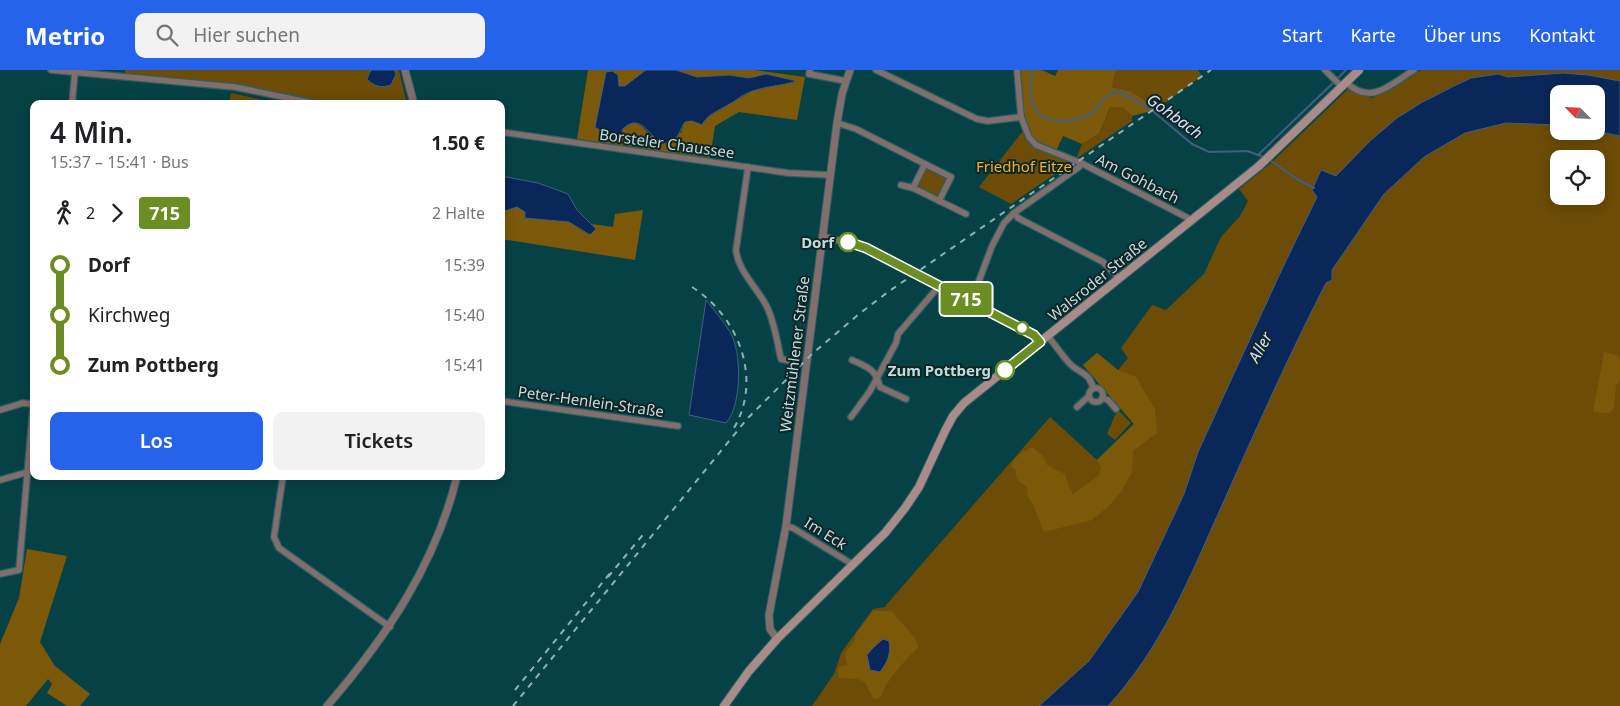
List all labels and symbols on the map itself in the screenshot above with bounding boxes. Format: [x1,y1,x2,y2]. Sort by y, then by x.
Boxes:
north arrow [1550,85,1605,140]
water label: Gohbach [1143,88,1207,144]
street label: Borsteler Chaussee [598,124,736,162]
street label: Am Gohbach [1093,148,1183,208]
park label: Friedhof Eitze [976,156,1072,176]
place label: Dorf [801,232,835,252]
marker: Dorf [838,232,858,252]
street label: Walsroder Straße [1043,233,1151,325]
street label: Weitzmühlener Straße [775,275,813,433]
line badge: 715 [937,283,995,315]
unlabelled marker [1015,321,1029,335]
water label: Aller [1242,327,1278,367]
place label: Zum Pottberg [888,360,991,380]
marker: Zum Pottberg [995,360,1015,380]
street label: Peter-Henlein-Straße [517,381,665,421]
street label: Im Eck [801,512,851,554]

